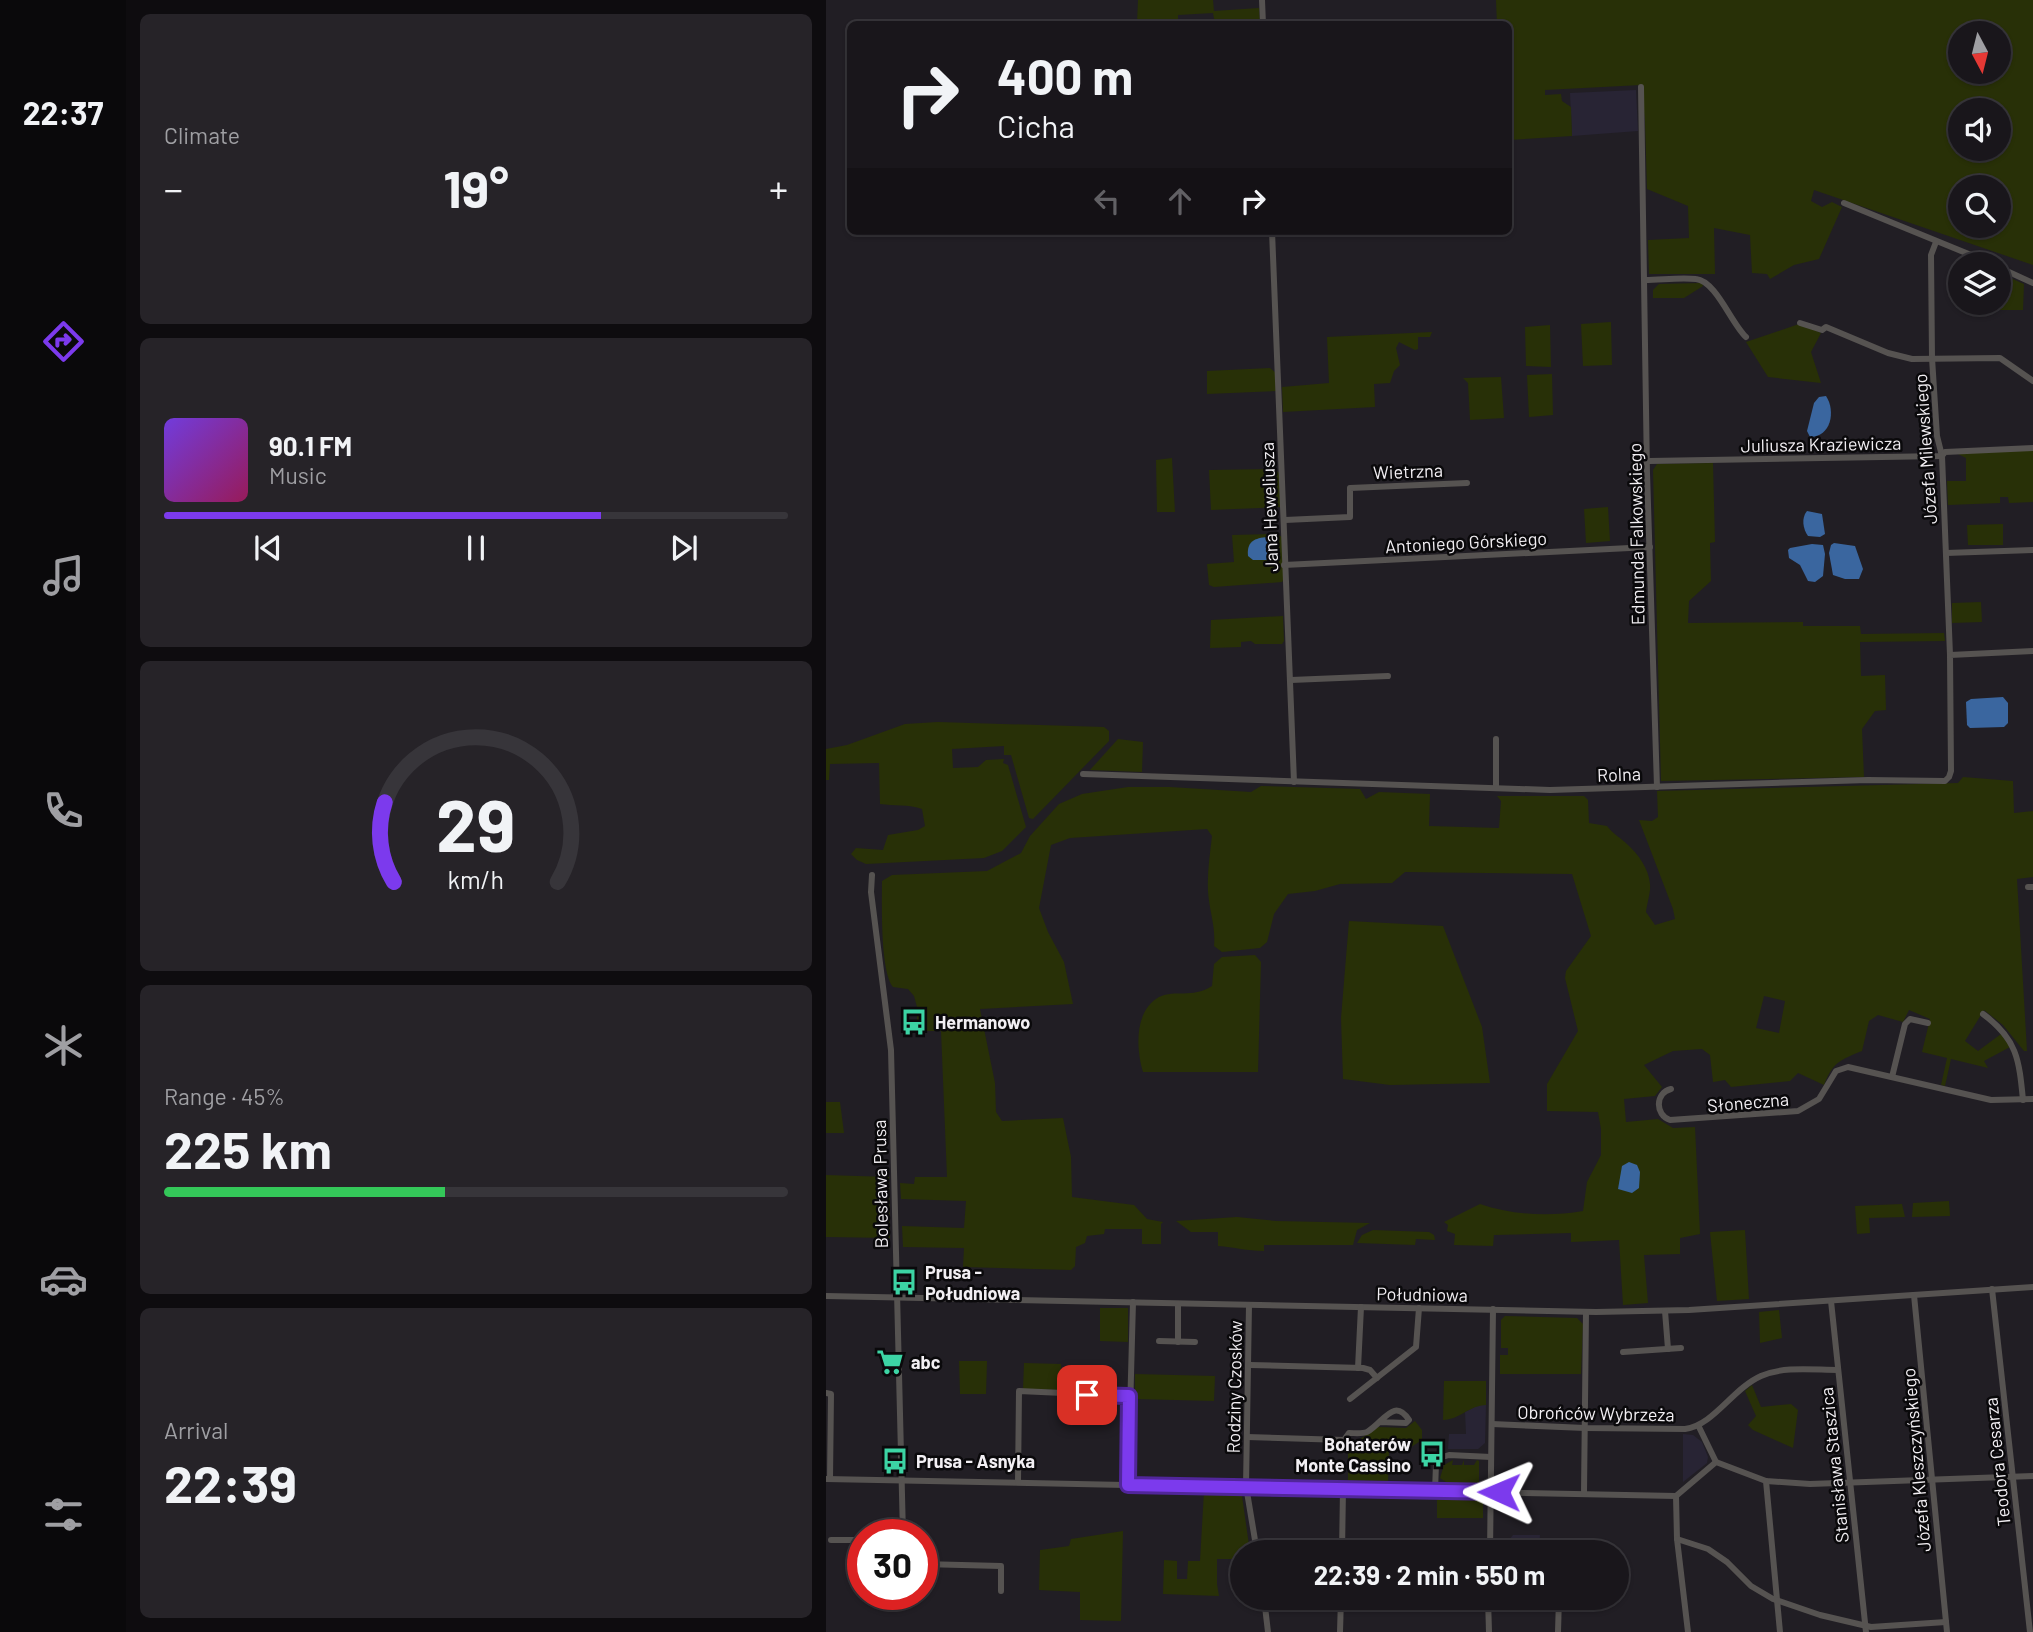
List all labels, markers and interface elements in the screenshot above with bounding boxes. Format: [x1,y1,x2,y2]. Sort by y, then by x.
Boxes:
north arrow [1948,21,2011,84]
map controls [1948,21,2011,315]
text: 400 m [997,46,1133,105]
icon: right [882,49,973,140]
text: 22:37 [23,93,103,131]
button: sound [1948,98,2011,161]
text: Cicha [997,106,1075,144]
text: Climate [164,121,240,149]
text: 19° [443,156,509,218]
text: − [164,165,183,211]
text: + [769,165,788,211]
button: search [1948,175,2011,238]
icon: left [1088,182,1126,220]
icon: ahead [1161,182,1199,220]
icon: right [1234,182,1272,220]
button: layers [1948,252,2011,315]
icon: directions [39,317,88,366]
street label: Józefa Milewskiego [1909,373,1941,525]
text: 90.1 FM [269,430,352,461]
street label: Juliusza Kraziewicza [1740,432,1902,456]
street label: Jana Heweliusza [1256,442,1282,572]
street label: Edmunda Falkowskiego [1623,443,1649,625]
street label: Wietrzna [1373,459,1443,483]
text: Music [269,461,327,489]
street label: Antoniego Górskiego [1384,527,1548,557]
icon: previous [249,529,287,567]
icon: pause [457,529,495,567]
icon: next [665,529,703,567]
icon: music [39,551,88,600]
street label: Rolna [1597,762,1641,786]
text: 29 [436,779,516,867]
icon: phone [39,786,88,835]
text: km/h [448,864,504,894]
bus stop icon: Hermanowo [899,1007,929,1037]
place label: Hermanowo [935,1011,1030,1033]
icon: climate [39,1021,88,1070]
text: Range · 45% [164,1082,285,1110]
street label: Słoneczna [1706,1087,1790,1117]
text: 225 km [164,1117,332,1179]
street label: Bolesława Prusa [868,1119,892,1249]
icon: car [39,1255,88,1304]
place label: Prusa - Południowa [925,1261,1020,1304]
bus stop icon: Prusa - Południowa [889,1267,919,1297]
street label: Południowa [1376,1282,1468,1306]
street label: Rodziny Czosków [1222,1320,1246,1454]
supermarket icon: abc [875,1347,905,1377]
place label: abc [911,1351,941,1373]
pin [1057,1365,1117,1425]
street label: Józefa Kleszczyńskiego [1897,1367,1935,1553]
icon: arrive [1068,1376,1106,1414]
street label: Stanisława Staszica [1815,1386,1853,1544]
street label: Teodora Cesarza [1979,1397,2015,1527]
street label: Obrońców Wybrzeża [1517,1401,1675,1425]
text: Arrival [164,1416,228,1444]
place label: Bohaterów Monte Cassino [1295,1433,1411,1476]
bus stop icon: Bohaterów Monte Cassino [1417,1439,1447,1469]
bus stop icon: Prusa - Asnyka [880,1446,910,1476]
place label: Prusa - Asnyka [916,1450,1035,1472]
text: 22:39 [164,1451,297,1513]
position arrow [1462,1455,1536,1529]
icon: filters [39,1490,88,1539]
speed limit sign: 30 [847,1519,938,1610]
text: 22:39 · 2 min · 550 m [1314,1559,1545,1590]

